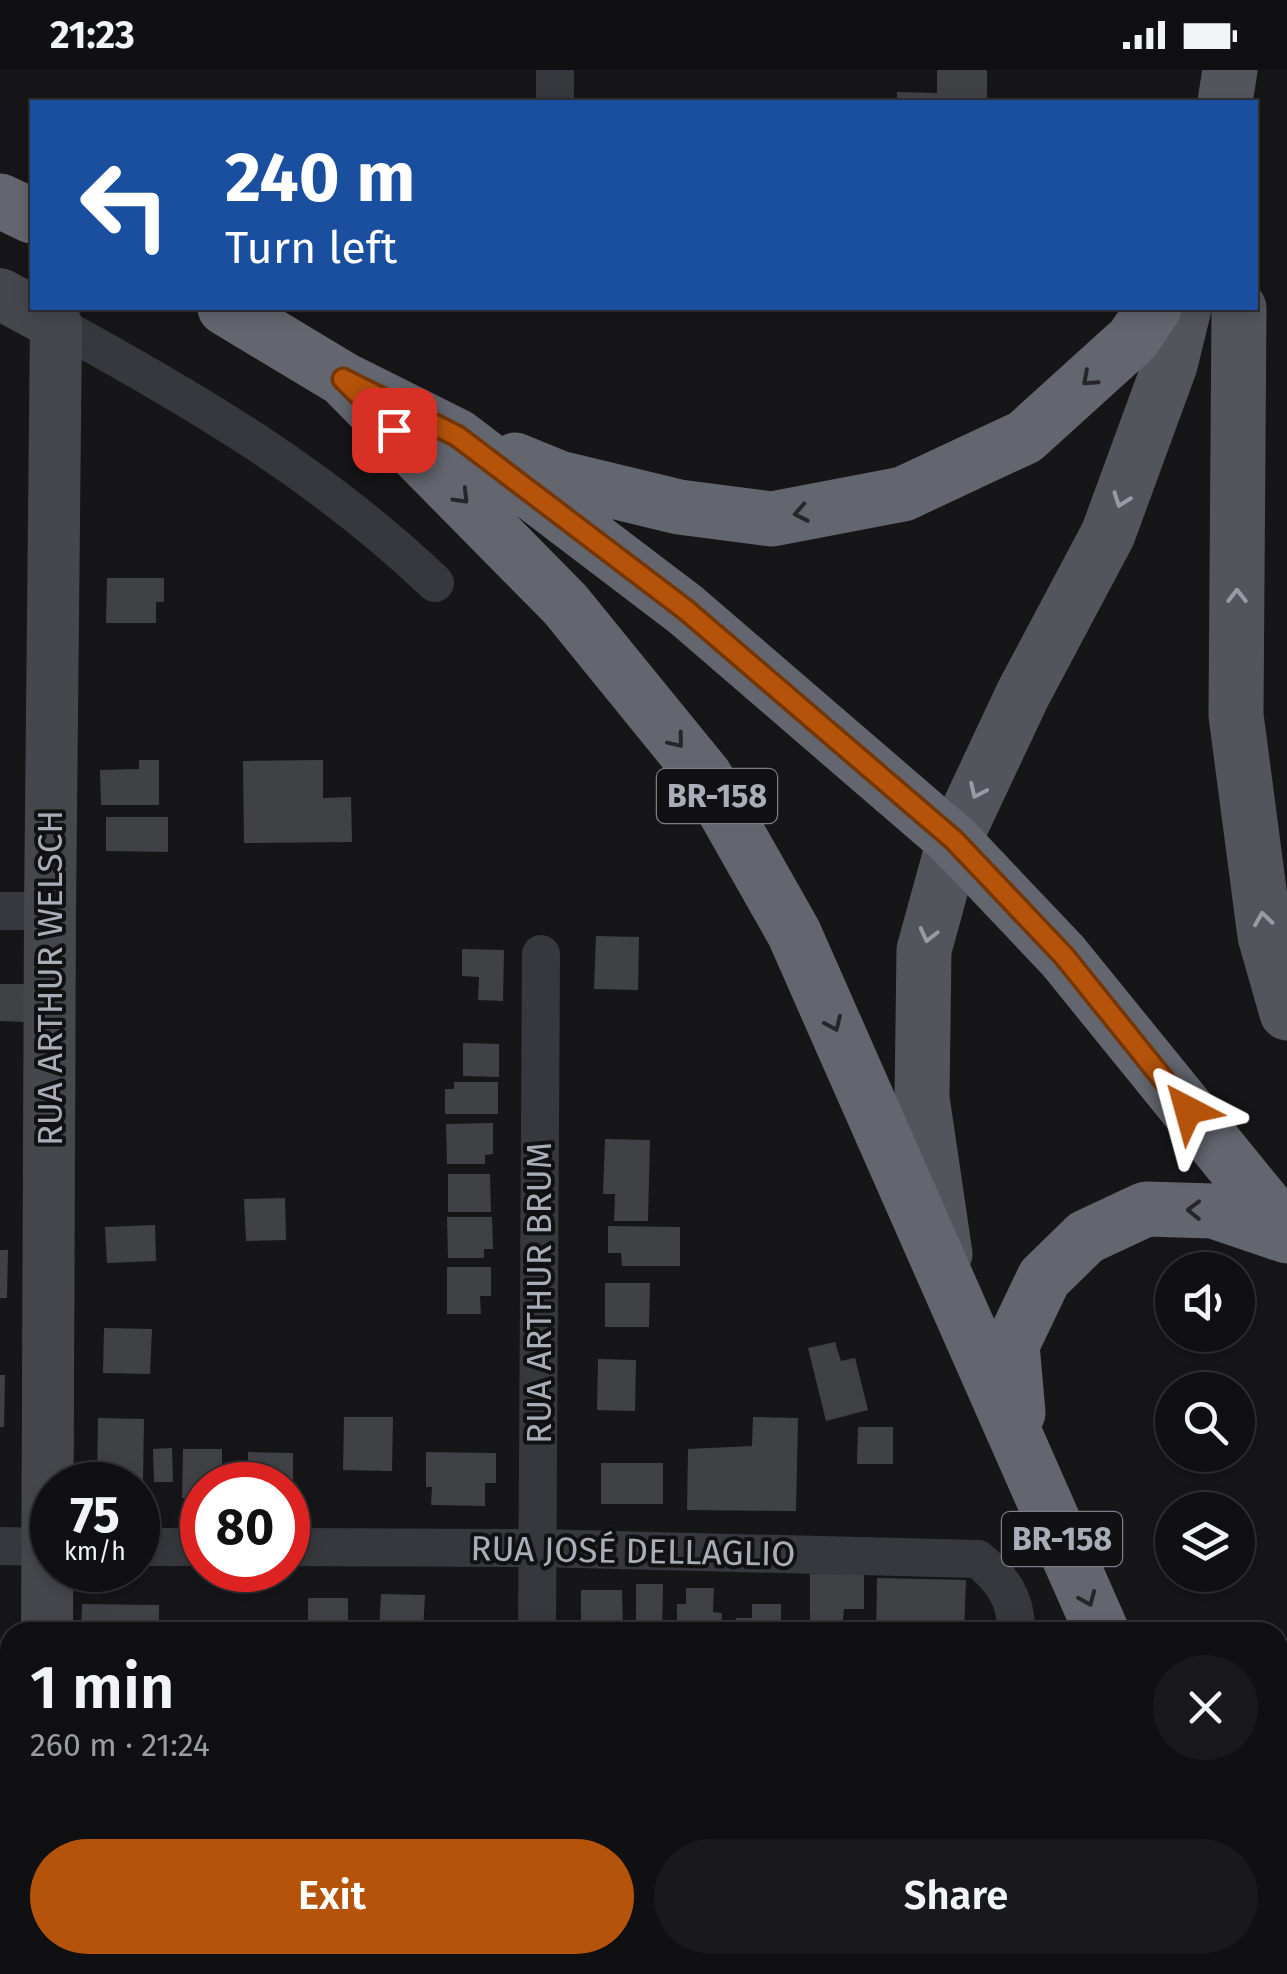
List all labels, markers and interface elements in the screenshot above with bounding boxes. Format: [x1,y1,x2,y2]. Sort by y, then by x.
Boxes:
text: 21:23 [50,12,135,58]
text: 240 m [225,136,415,220]
icon: left [60,140,190,270]
text: Turn left [225,221,397,275]
one-way arrow [1082,367,1101,385]
pin [352,388,437,473]
icon: arrive [367,403,422,458]
one-way arrow [450,485,468,504]
one-way arrow [1112,490,1133,507]
one-way arrow [793,502,809,523]
one-way arrow [1226,587,1248,602]
one-way arrow [665,729,683,747]
road number: BR-158 [657,769,777,823]
one-way arrow [970,781,990,799]
street label: RUA ARTHUR WELSCH [29,810,71,1146]
one-way arrow [1254,911,1275,927]
one-way arrow [919,926,940,943]
one-way arrow [822,1014,842,1032]
position arrow [1136,1058,1240,1162]
street label: RUA ARTHUR BRUM [518,1142,560,1444]
one-way arrow [1185,1200,1201,1221]
map controls [1155,1252,1255,1592]
button: sound [1155,1252,1255,1352]
button: search [1155,1372,1255,1472]
speed limit sign: 80 [180,1462,310,1592]
text: 75 [70,1485,120,1545]
button: layers [1155,1492,1255,1592]
road number: BR-158 [1002,1512,1122,1566]
street label: RUA JOSÉ DELLAGLIO [470,1527,796,1575]
text: km/h [64,1537,126,1567]
one-way arrow [1077,1589,1097,1607]
text: 1 min [30,1652,175,1724]
button: close [1153,1655,1258,1760]
text: 260 m · 21:24 [30,1726,210,1764]
button: Exit [30,1839,634,1954]
button: Share [654,1839,1258,1954]

